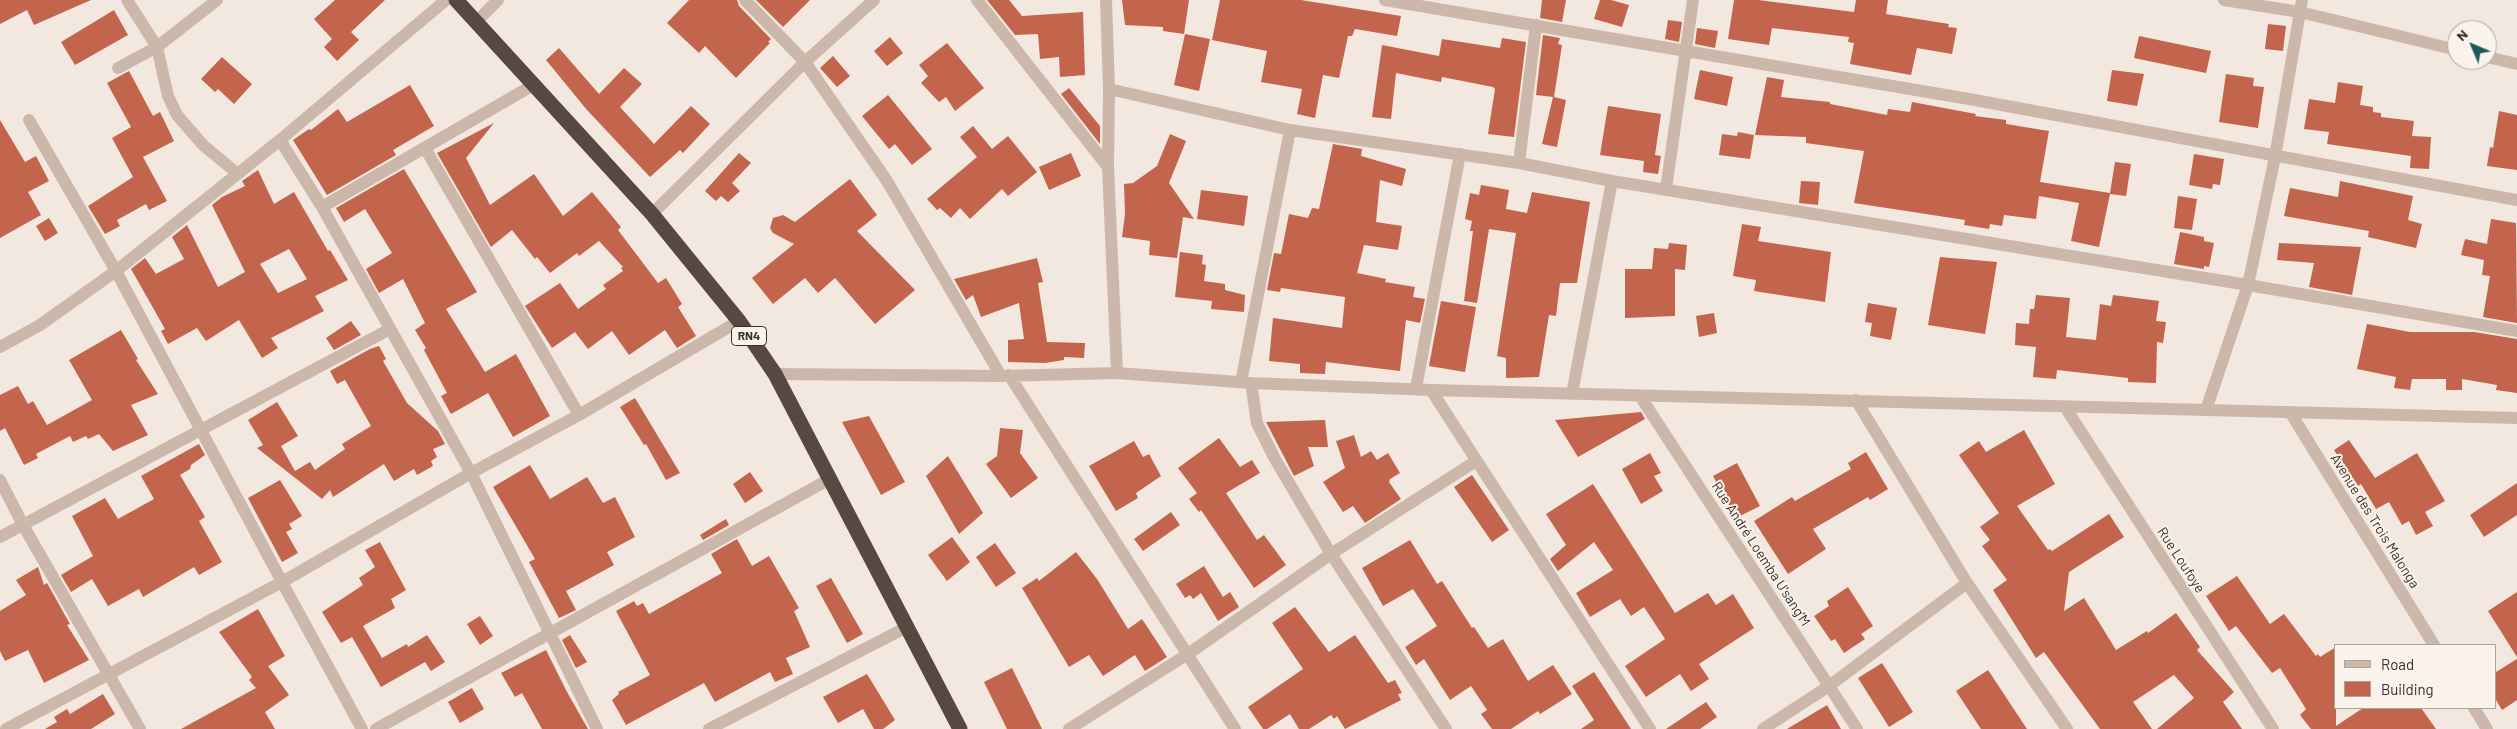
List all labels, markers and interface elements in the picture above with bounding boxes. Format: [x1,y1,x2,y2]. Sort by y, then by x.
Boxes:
north arrow [2447,20,2497,70]
text: N [2452,25,2471,44]
road number: RN4 [732,326,766,346]
street label: Avenue des Trois Malonga [2327,451,2423,591]
street label: Rue André Loemba U'sang'M [1708,479,1814,629]
street label: Rue Loufoye [2154,524,2208,596]
legend [2334,644,2497,709]
text: Road [2381,655,2414,673]
text: Building [2381,680,2434,698]

